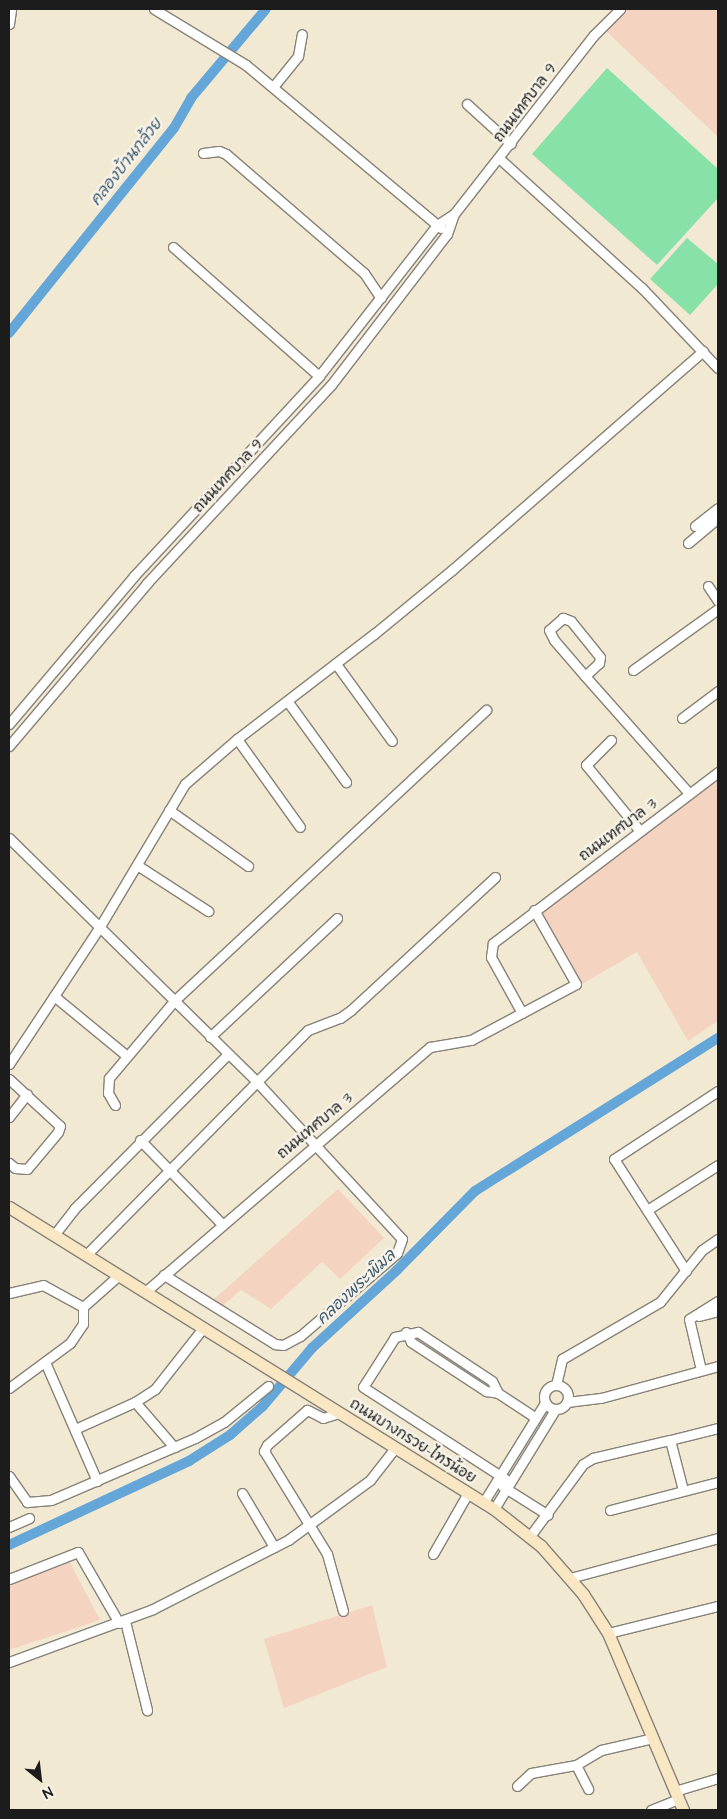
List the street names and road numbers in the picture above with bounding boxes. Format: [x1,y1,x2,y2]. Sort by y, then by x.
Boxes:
street label: ถนนเทศบาล 9 [489,60,561,146]
street label: ถนนเทศบาล 9 [189,435,267,517]
street label: ถนนเทศบาล 3 [575,795,661,865]
street label: ถนนเทศบาล 3 [274,1089,356,1163]
street label: ถนนบางกรวย-ไทรน้อย [346,1395,480,1487]

